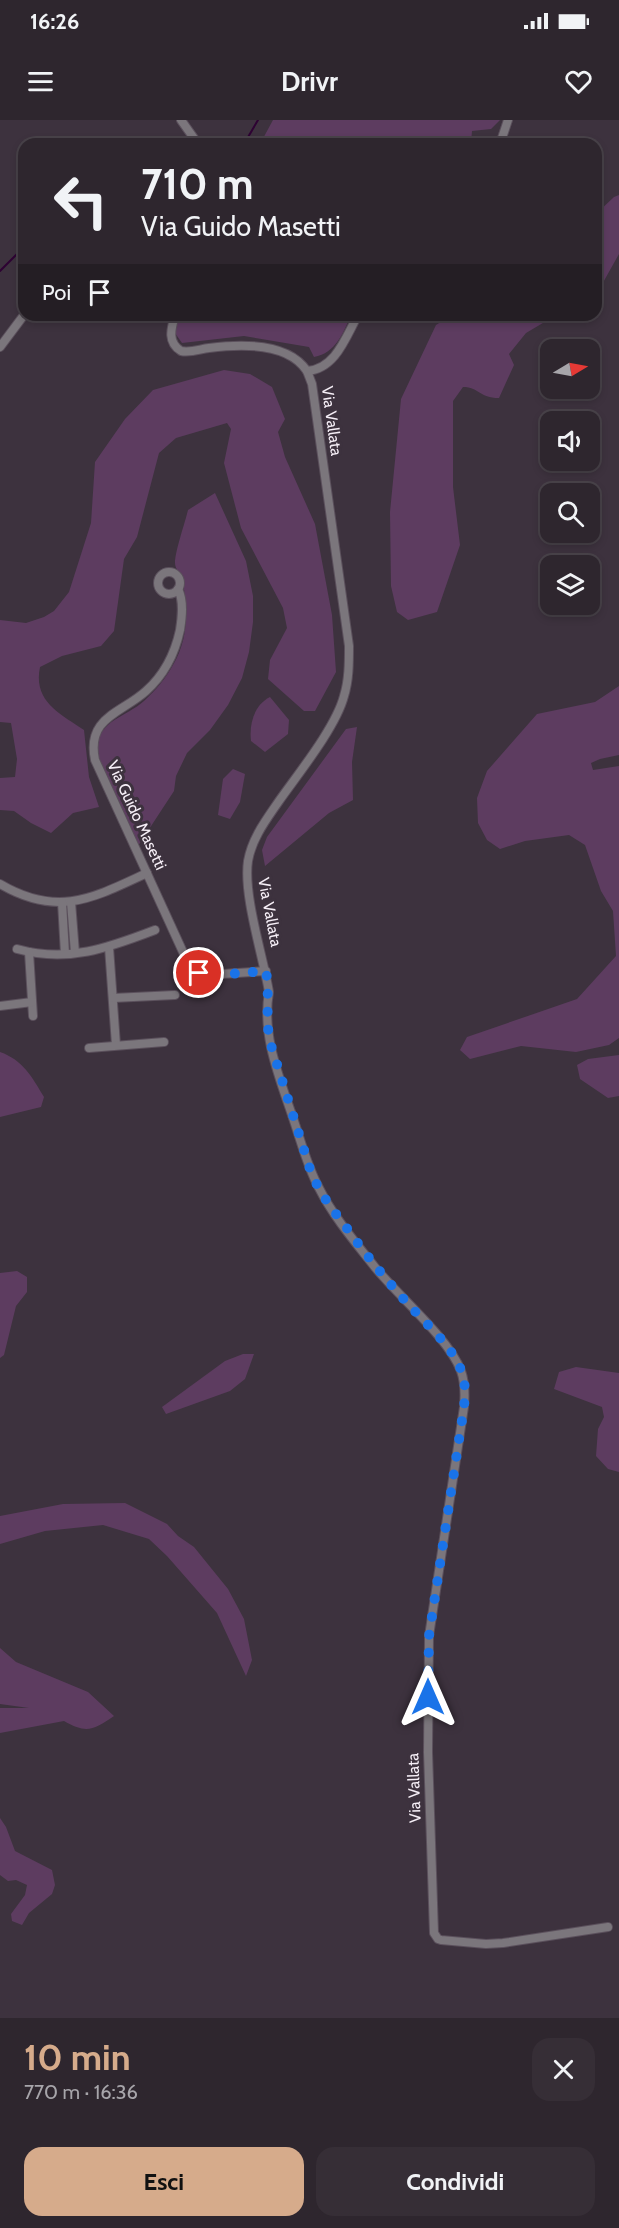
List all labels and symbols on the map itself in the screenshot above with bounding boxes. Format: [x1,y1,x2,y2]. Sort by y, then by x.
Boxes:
north arrow [540,339,600,399]
street label: Via Vallata [318,385,346,457]
street label: Via Guido Masetti [103,757,171,873]
street label: Via Vallata [254,876,286,949]
pin [173,947,224,998]
position arrow [396,1665,460,1729]
street label: Via Vallata [403,1752,425,1823]

